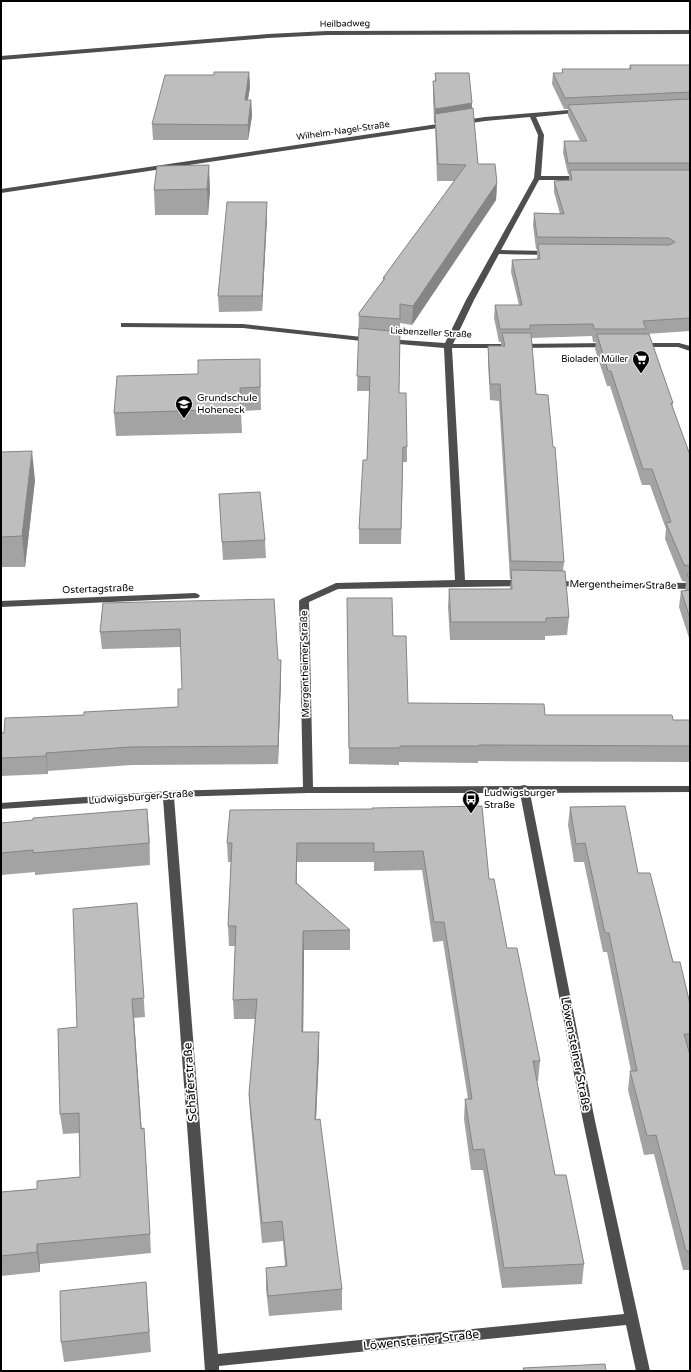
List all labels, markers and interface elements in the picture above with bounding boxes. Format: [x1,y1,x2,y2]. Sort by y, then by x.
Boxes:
street label: Heilbadweg [320,18,370,30]
street label: Wilhelm-Nagel-Straße [296,119,390,143]
street label: Liebenzeller Straße [390,325,472,341]
supermarket icon: Bioladen Müller [631,349,651,374]
place label: Bioladen Müller [561,354,629,365]
place label: Grundschule Hoheneck [197,392,258,416]
school or university icon: Grundschule Hoheneck [174,394,194,419]
street label: Mergentheimer Straße [569,578,677,592]
street label: Ostertagstraße [62,582,134,596]
street label: Mergentheimer Straße [298,610,312,718]
street label: Ludwigsburger Straße [88,787,194,807]
place label: Ludwigsburger Straße [484,787,556,811]
bus stop icon: Ludwigsburger Straße [461,789,481,814]
street label: Löwensteiner Straße [558,995,594,1113]
street label: Schäferstraße [180,1042,200,1122]
street label: Löwensteiner Straße [362,1327,480,1353]

